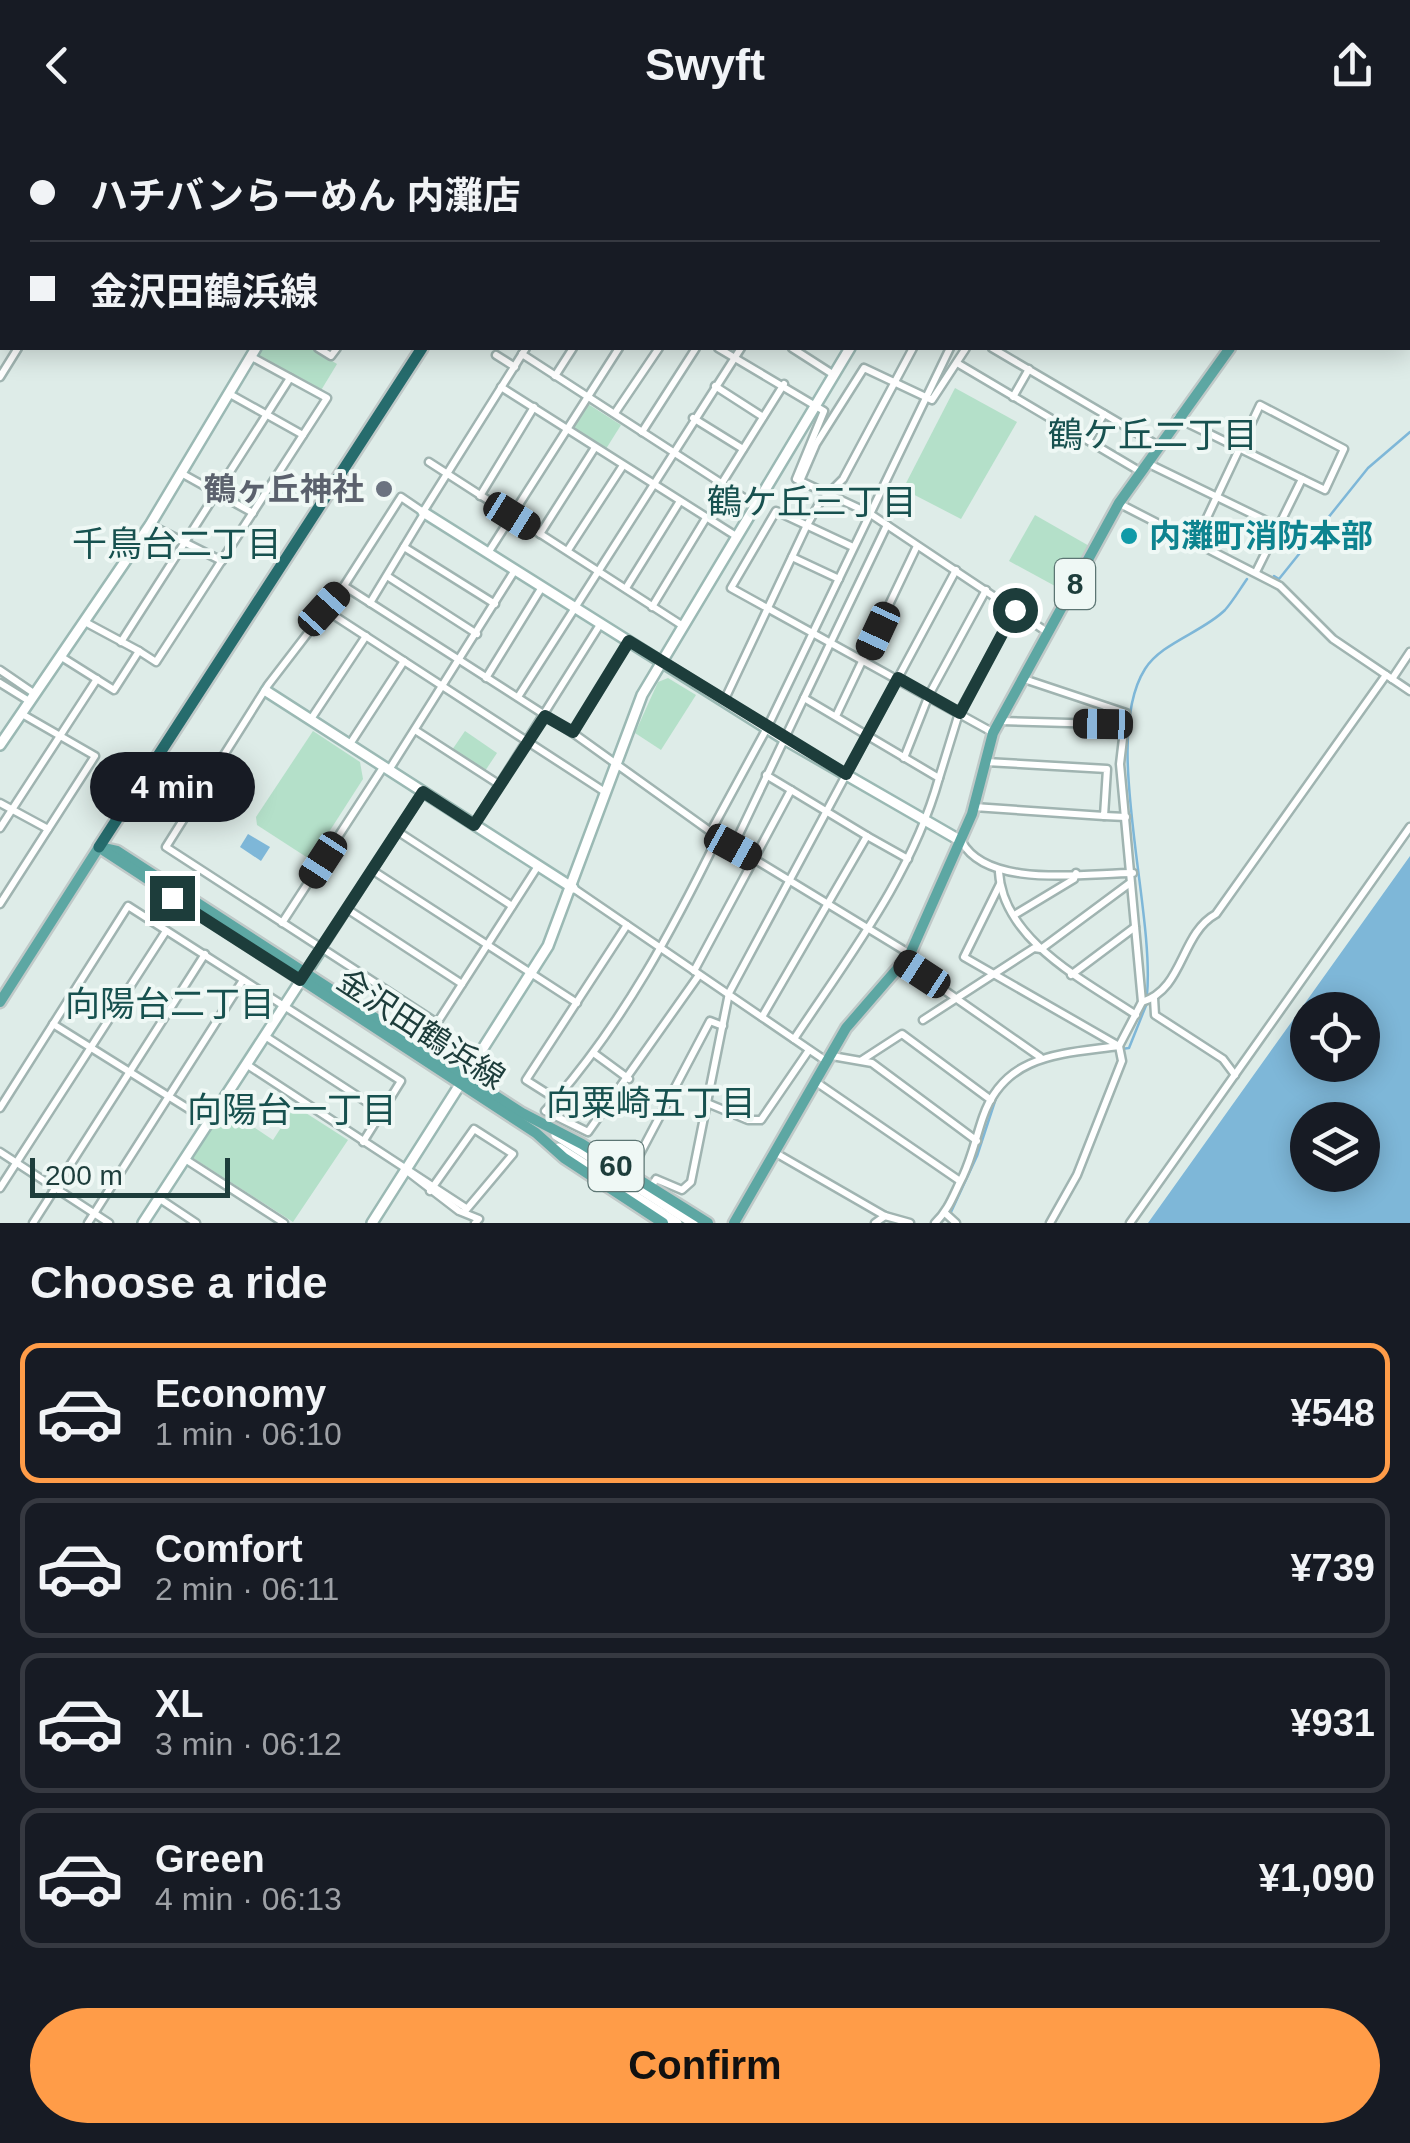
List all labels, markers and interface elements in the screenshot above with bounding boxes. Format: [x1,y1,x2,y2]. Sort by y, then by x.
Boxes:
icon: back [30,38,85,93]
icon: share [1325,38,1380,93]
text: Swyft [645,39,765,90]
text: ハチバンらーめん 内灘店 [90,175,520,217]
text: 金沢田鶴浜線 [90,271,318,313]
district label: 鶴ケ丘二丁目 [1048,415,1258,454]
place label: 鶴ヶ丘神社 [204,471,364,507]
marker: 鶴ヶ丘神社 [373,478,395,500]
district label: 鶴ケ丘三丁目 [707,482,917,521]
car [479,487,545,545]
place label: 内灘町消防本部 [1149,518,1373,554]
district label: 千鳥台二丁目 [72,524,282,563]
marker: 内灘町消防本部 [1118,525,1140,547]
road number: 8 [1055,559,1095,609]
car [293,577,355,641]
route start [993,588,1038,633]
car [852,597,904,665]
car [1073,708,1133,740]
callout: 4 min [90,753,254,823]
text: 4 min [131,769,214,805]
car [699,819,767,875]
car [294,827,352,893]
route end [150,876,195,921]
car [889,945,955,1003]
street label: 金沢田鶴浜線 [331,962,511,1096]
district label: 向陽台二丁目 [65,984,275,1023]
map controls [1290,992,1380,1192]
button: locate [1290,992,1380,1082]
district label: 向粟崎五丁目 [546,1083,756,1122]
district label: 向陽台一丁目 [187,1090,397,1129]
button: layers [1290,1102,1380,1192]
road number: 60 [588,1141,644,1191]
scale bar [30,1153,230,1198]
text: 200 m [45,1160,123,1191]
text: Choose a ride [30,1257,328,1308]
icon: car [35,1368,125,1458]
text: Economy [155,1373,326,1415]
text: ¥548 [1290,1392,1375,1434]
text: 1 min · 06:10 [155,1416,342,1452]
icon: car [35,1523,125,1613]
text: Comfort [155,1528,303,1570]
text: ¥739 [1290,1547,1375,1589]
text: 2 min · 06:11 [155,1571,339,1607]
icon: car [35,1678,125,1768]
text: XL [155,1683,204,1725]
text: ¥931 [1290,1702,1375,1744]
text: 3 min · 06:12 [155,1726,342,1762]
icon: car [35,1833,125,1923]
text: Green [155,1838,265,1880]
text: ¥1,090 [1259,1857,1375,1899]
text: 4 min · 06:13 [155,1881,342,1917]
button: Confirm [30,2008,1380,2123]

